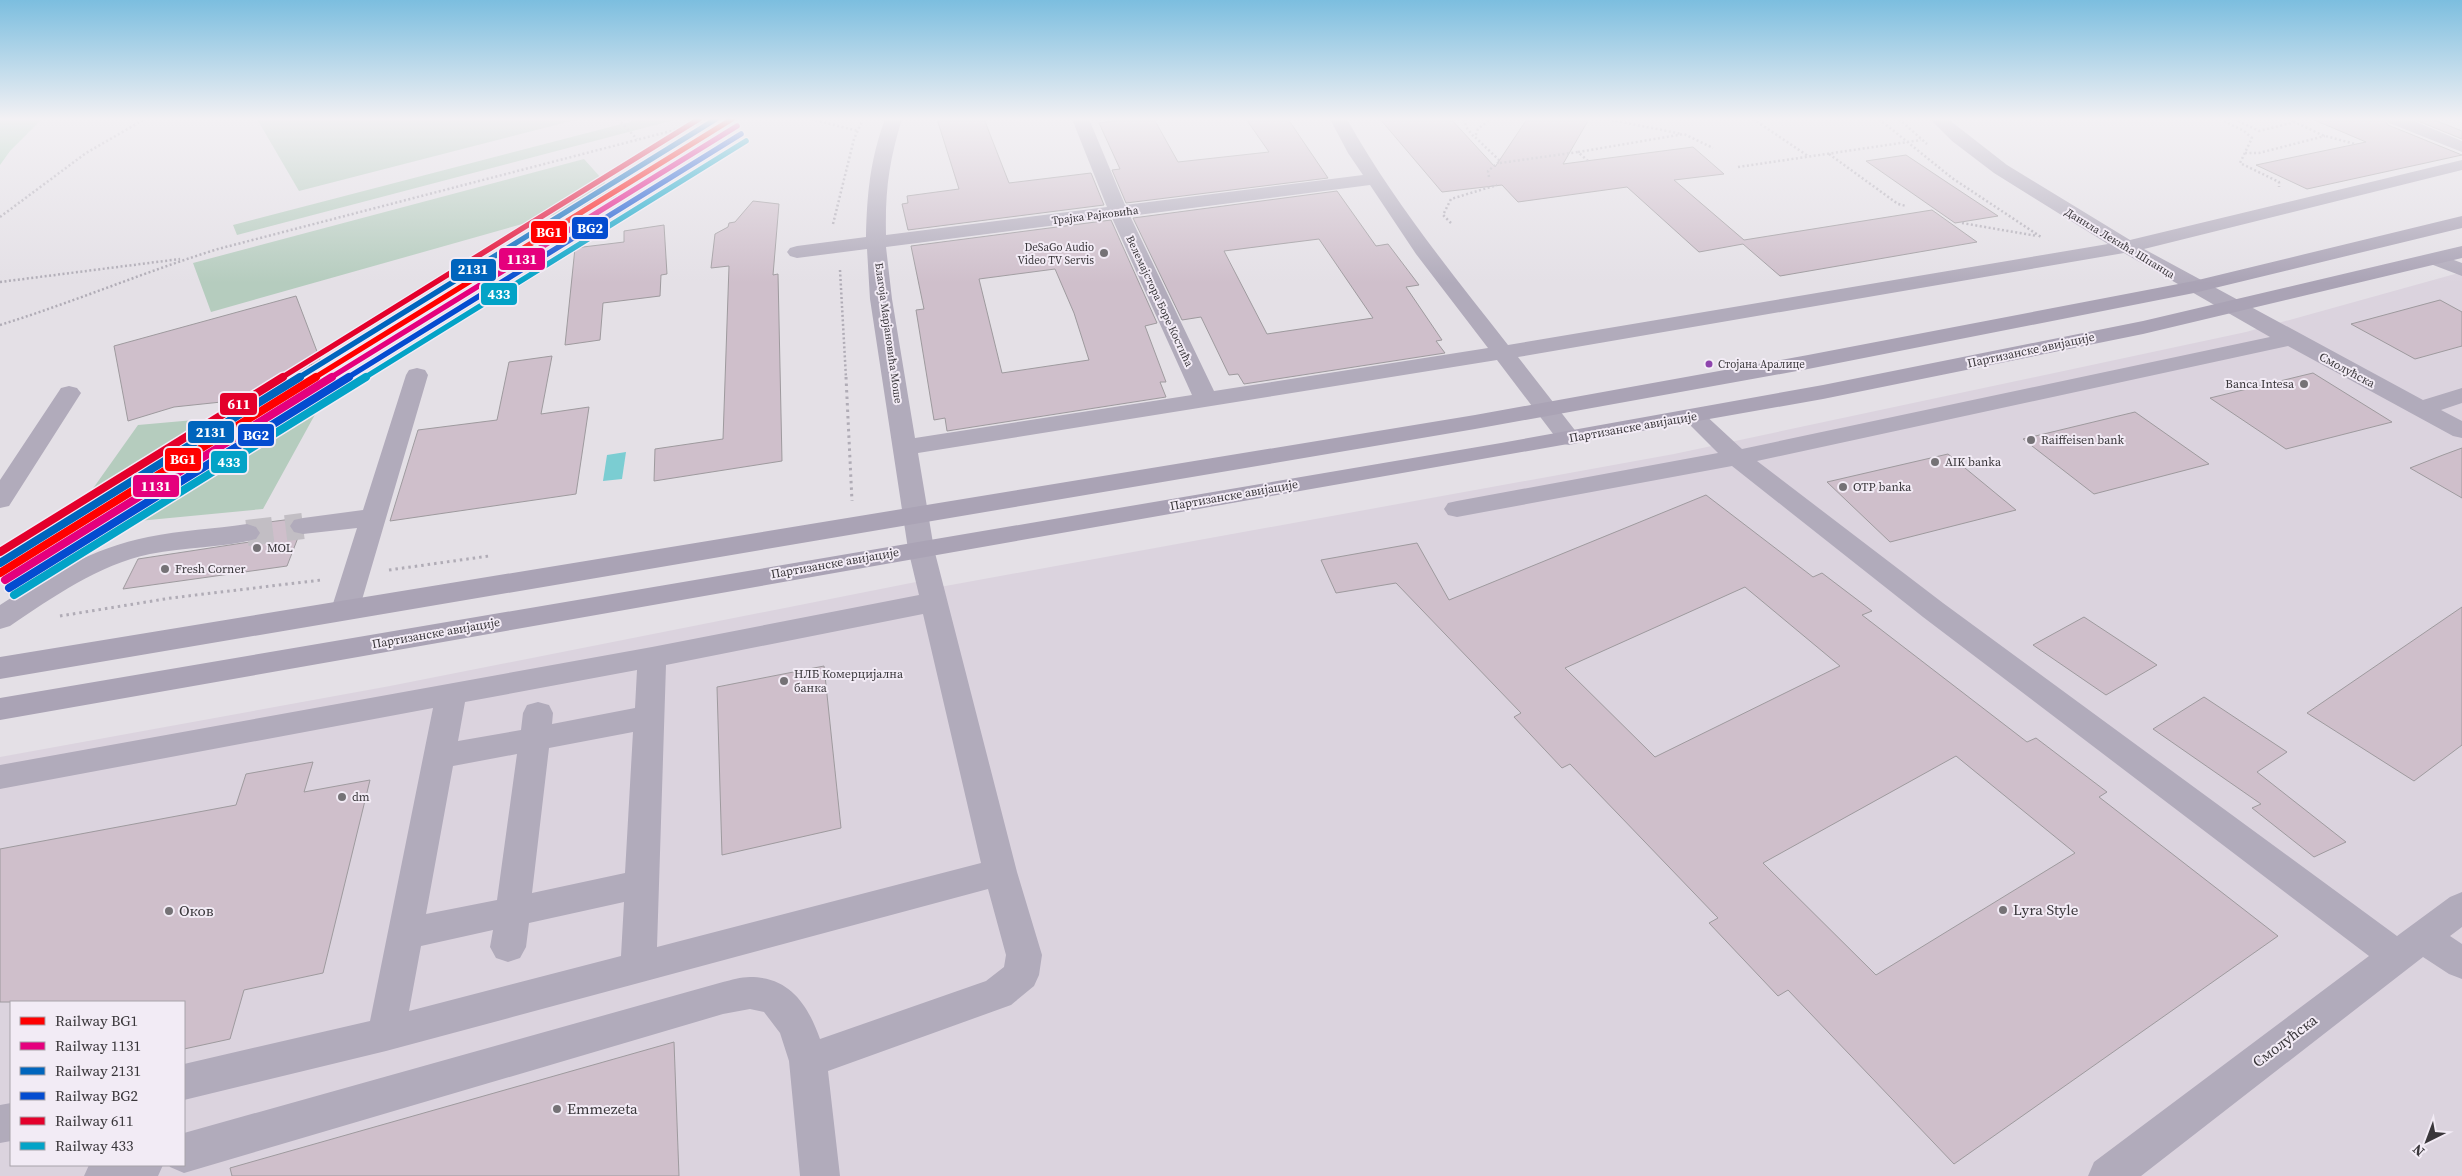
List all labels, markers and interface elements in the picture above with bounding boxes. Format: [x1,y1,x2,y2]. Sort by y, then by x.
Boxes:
street label: Трајка Рајковића [1051,203,1140,228]
street label: Данила Лекића Шпанца [2062,205,2178,282]
line badge: BG2 [571,216,609,240]
text: BG2 [577,218,603,238]
line badge: BG1 [530,220,568,244]
text: BG1 [536,222,562,242]
street label: Велемајстора Боре Костића [1122,233,1197,370]
place label: DeSaGo Audio Video TV Servis [1018,240,1094,268]
line badge: 1131 [498,247,546,271]
marker: DeSaGo Audio Video TV Servis [1098,247,1110,259]
text: 1131 [507,249,537,269]
line badge: 2131 [450,258,497,282]
text: 2131 [458,259,488,279]
street label: Благоја Марјановића Моше [871,262,906,405]
line badge: 433 [480,282,518,306]
text: 433 [488,284,511,304]
street label: Партизанске авијације [1966,329,2096,371]
street label: Смолућска [2316,349,2378,392]
place label: Стојана Аралице [1718,357,1805,372]
marker: Стојана Аралице [1704,359,1714,369]
place label: Banca Intesa [2225,376,2295,392]
marker: Banca Intesa [2298,378,2310,390]
line badge: 611 [219,392,258,416]
text: 611 [228,394,250,414]
street label: Партизанске авијације [1568,408,1698,446]
line badge: 2131 [187,420,235,444]
text: 2131 [196,422,226,442]
line badge: BG2 [237,423,275,447]
text: BG2 [243,425,269,445]
place label: Raiffeisen bank [2041,432,2125,448]
marker: Raiffeisen bank [2025,434,2037,446]
line badge: BG1 [164,447,202,472]
text: BG1 [170,449,196,469]
line badge: 433 [210,450,248,474]
text: 433 [218,452,241,472]
place label: AIK banka [1945,454,2002,470]
marker: AIK banka [1929,456,1941,468]
line badge: 1131 [132,474,180,498]
text: 1131 [141,476,171,496]
street label: Партизанске авијације [1169,476,1299,514]
place label: OTP banka [1853,479,1912,495]
marker: OTP banka [1837,481,1849,493]
place label: MOL [267,540,293,556]
marker: MOL [251,542,263,554]
street label: Партизанске авијације [770,544,900,582]
place label: Fresh Corner [175,561,246,577]
marker: Fresh Corner [159,563,171,575]
street label: Партизанске авијације [371,614,501,652]
place label: НЛБ Комерцијална банка [794,666,904,696]
marker: НЛБ Комерцијална банка [778,675,790,687]
place label: dm [352,789,370,805]
marker: dm [336,791,348,803]
place label: Lyra Style [2013,899,2079,920]
place label: Оков [179,900,214,921]
marker: Lyra Style [1997,904,2009,916]
marker: Оков [163,905,175,917]
legend [10,1001,185,1166]
street label: Смолућска [2248,1009,2322,1072]
text: Railway BG1 [55,1010,138,1031]
text: Railway 1131 [55,1035,141,1056]
text: Railway 2131 [55,1060,141,1081]
text: Railway BG2 [55,1085,138,1106]
place label: Emmezeta [567,1098,638,1119]
marker: Emmezeta [551,1103,563,1115]
text: Railway 611 [55,1110,134,1131]
north arrow [2402,1116,2452,1166]
text: Railway 433 [55,1135,134,1156]
text: N [2408,1140,2429,1162]

